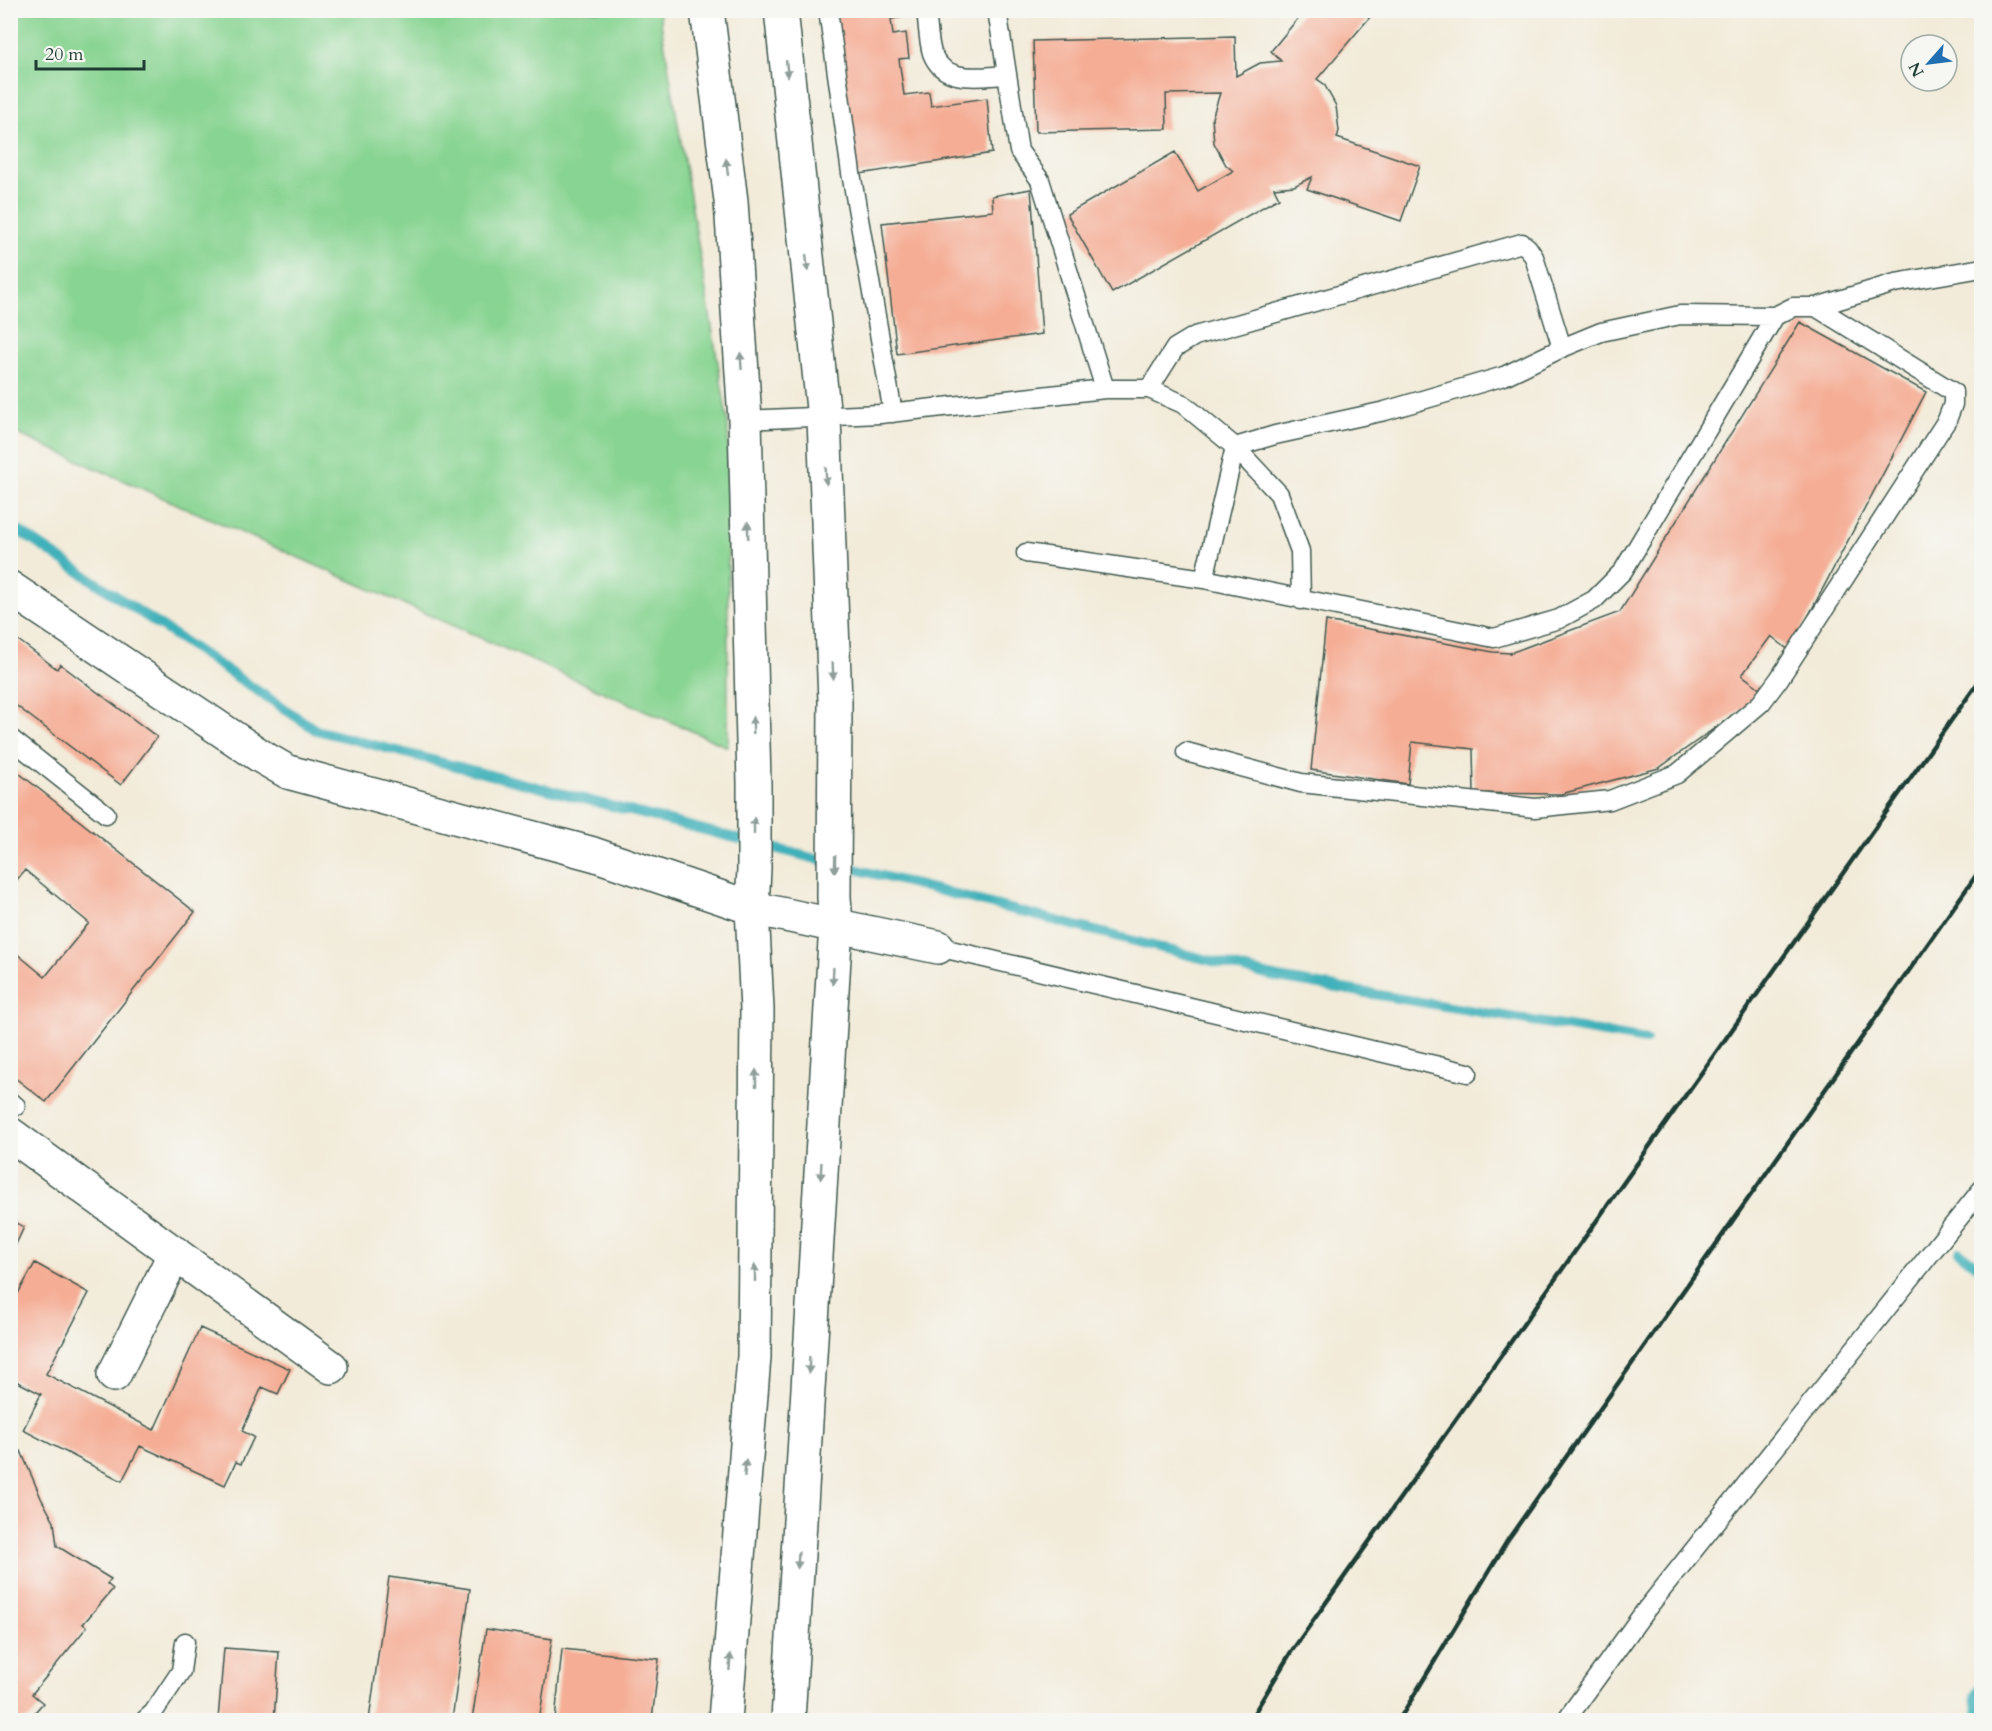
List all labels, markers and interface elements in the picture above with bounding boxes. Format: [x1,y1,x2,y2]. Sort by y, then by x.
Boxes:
scale bar [36,33,144,71]
north arrow [1899,33,1959,93]
text: 20 m [45,42,84,67]
text: N [1904,58,1930,81]
one-way arrow [782,59,792,78]
one-way arrow [722,157,731,176]
one-way arrow [802,253,812,272]
one-way arrow [736,352,746,371]
one-way arrow [821,466,831,485]
one-way arrow [743,520,752,539]
one-way arrow [829,661,838,680]
one-way arrow [748,715,757,734]
one-way arrow [749,816,759,835]
one-way arrow [830,854,839,873]
one-way arrow [828,967,837,986]
one-way arrow [751,1069,761,1088]
one-way arrow [816,1161,826,1180]
one-way arrow [750,1264,760,1283]
one-way arrow [805,1356,814,1375]
one-way arrow [740,1458,750,1477]
one-way arrow [793,1551,802,1570]
one-way arrow [725,1653,735,1672]

